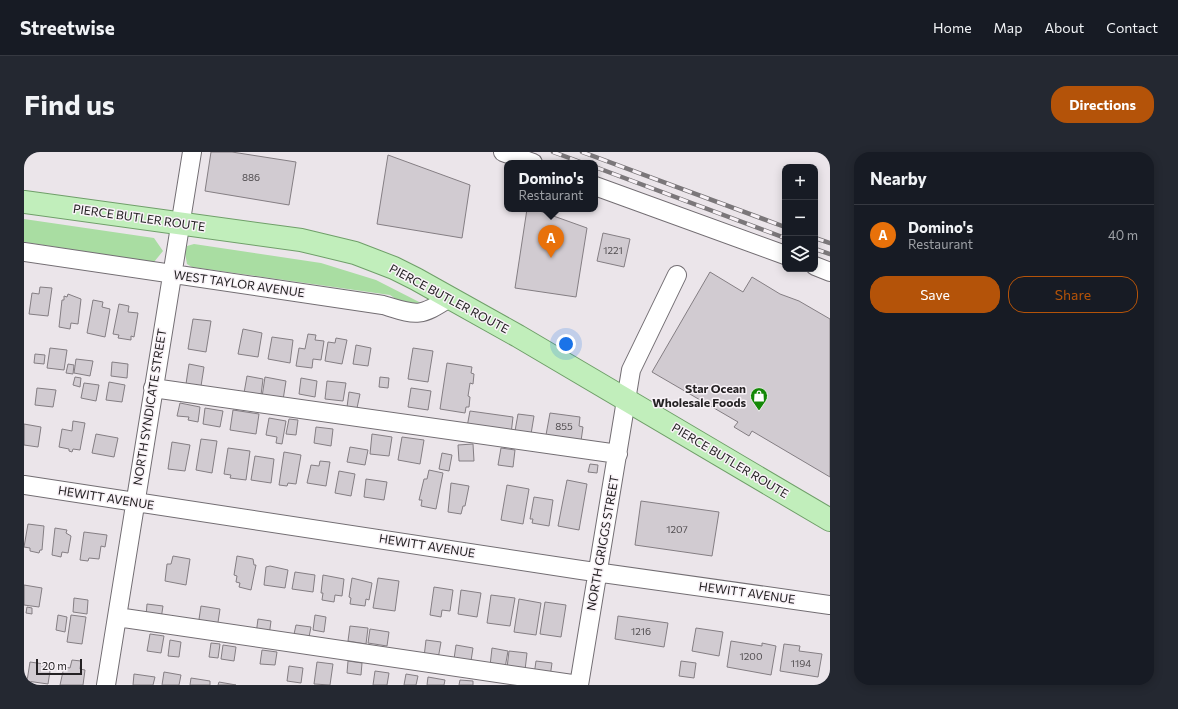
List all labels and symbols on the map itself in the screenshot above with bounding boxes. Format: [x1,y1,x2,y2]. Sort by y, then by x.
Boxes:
house number: 886 [242,171,260,183]
street label: PIERCE BUTLER ROUTE [72,201,206,233]
pin: A [538,225,564,258]
house number: 1221 [603,244,623,256]
street label: PIERCE BUTLER ROUTE [387,261,512,336]
street label: WEST TAYLOR AVENUE [173,267,306,299]
street label: NORTH SYNDICATE STREET [130,327,168,486]
your location [556,334,576,354]
place label: Star Ocean Wholesale Foods [652,381,746,409]
shop icon: Star Ocean Wholesale Foods [749,386,769,411]
house number: 855 [555,420,573,432]
street label: PIERCE BUTLER ROUTE [670,420,791,500]
street label: NORTH GRIGGS STREET [583,474,621,612]
street label: HEWITT AVENUE [57,483,155,512]
house number: 1207 [666,523,688,535]
street label: HEWITT AVENUE [378,531,476,560]
street label: HEWITT AVENUE [698,578,796,606]
house number: 1216 [631,625,651,637]
house number: 1200 [740,650,762,662]
scale bar [36,657,82,676]
house number: 1194 [791,657,811,669]

